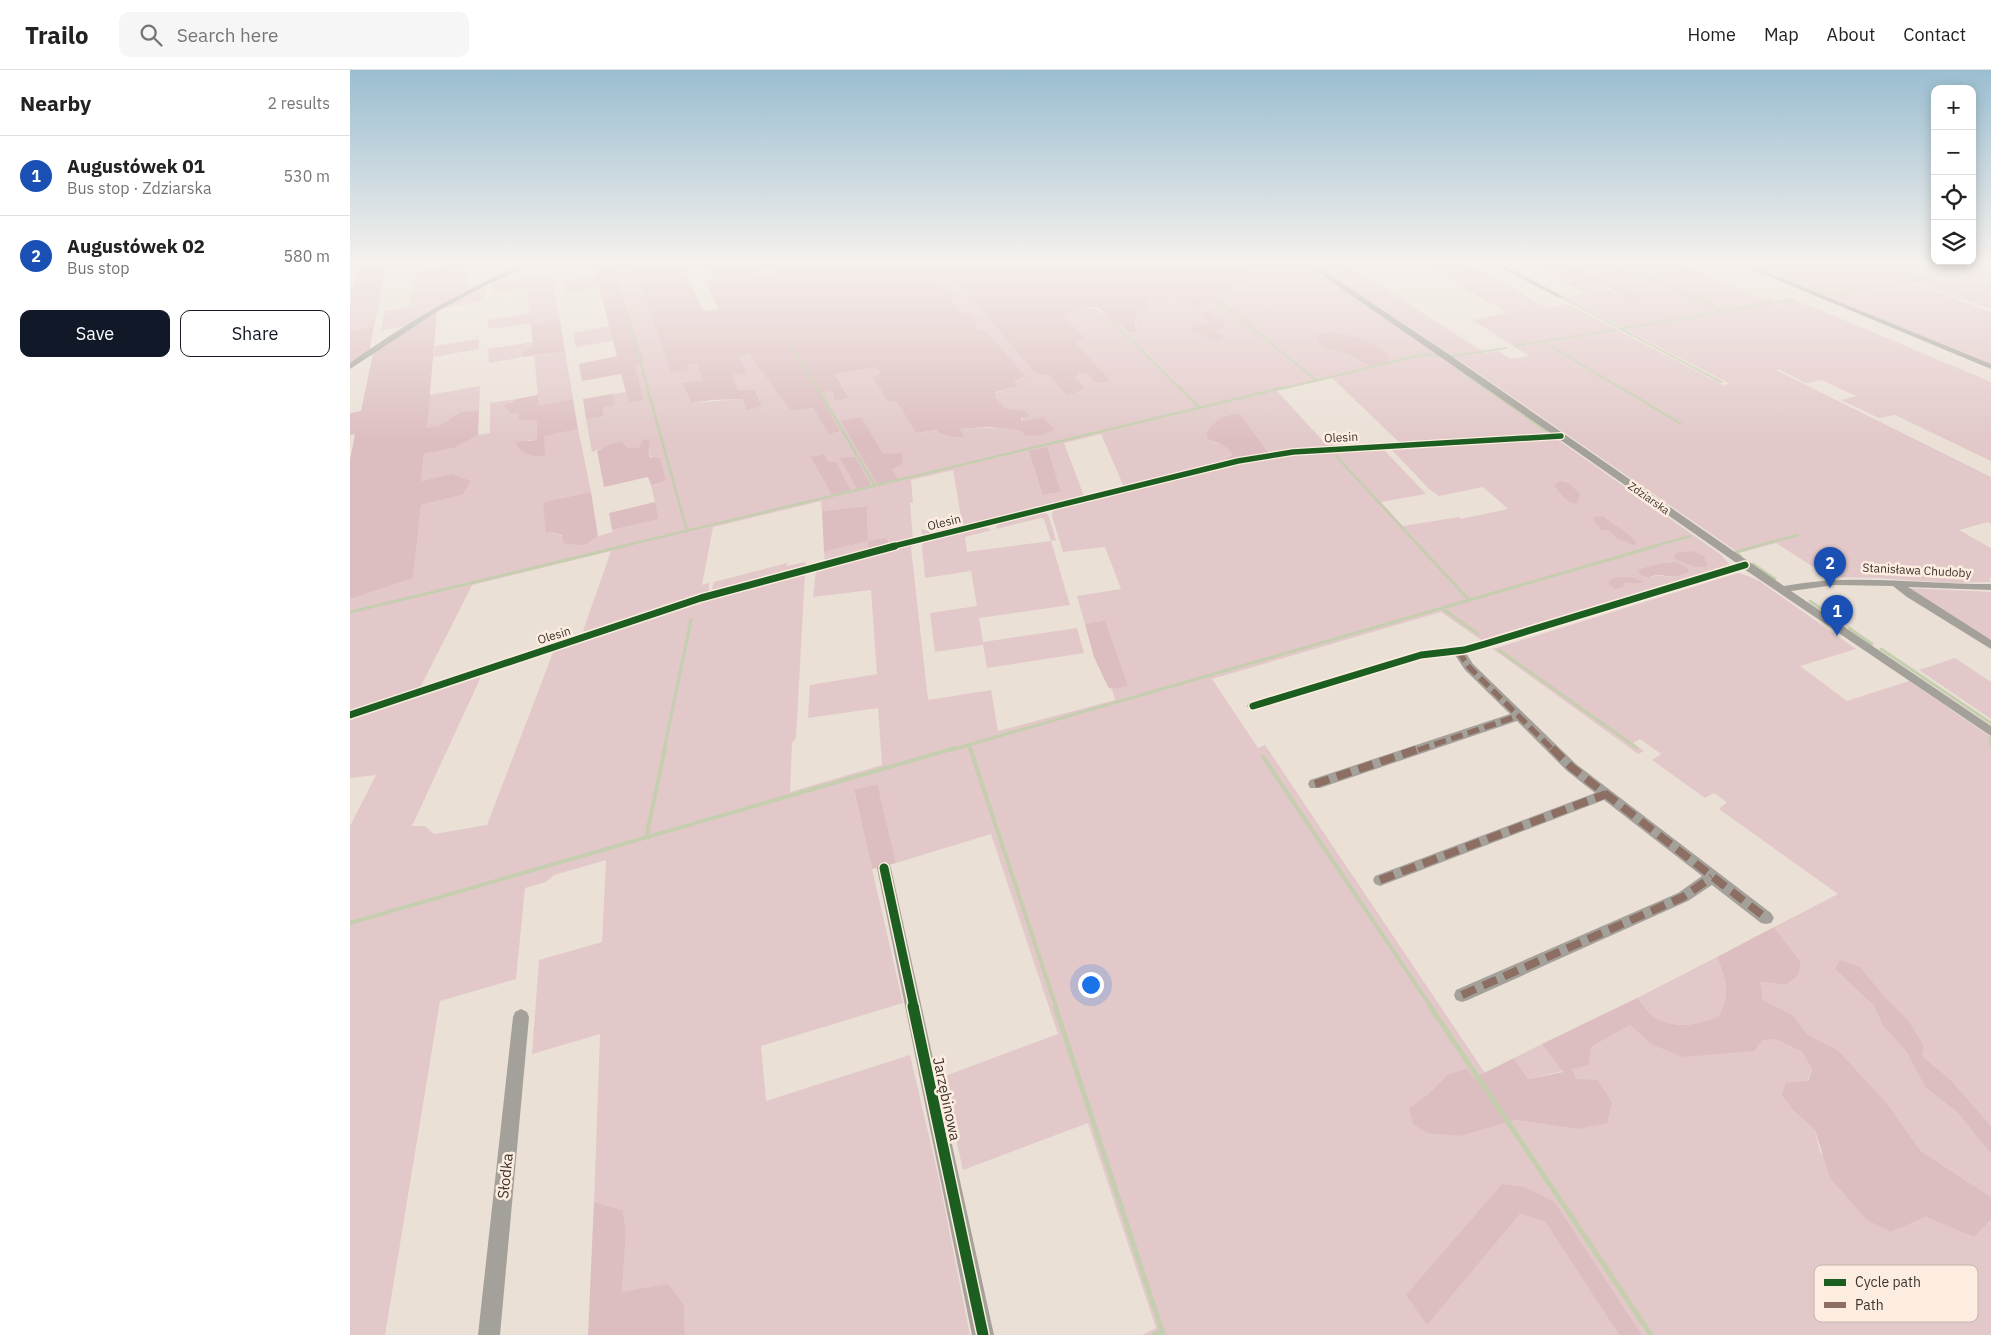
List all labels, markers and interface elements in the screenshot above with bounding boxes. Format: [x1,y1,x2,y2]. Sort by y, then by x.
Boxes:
search box [119,12,469,57]
text: Trailo [25,19,89,51]
icon: search [137,21,165,49]
text: Search here [177,23,278,47]
text: Home [1688,23,1736,46]
text: Map [1764,23,1799,46]
text: About [1827,23,1875,46]
text: Contact [1903,23,1966,46]
map controls [1931,85,1976,265]
button: + [1931,85,1976,130]
text: Nearby [20,89,91,117]
text: 2 results [267,93,330,113]
button: − [1931,130,1976,175]
text: Augustówek 01 [67,154,205,178]
text: 1 [31,166,41,186]
text: 530 m [283,166,330,186]
button: locate [1931,175,1976,220]
text: Bus stop · Zdziarska [67,178,211,198]
button: layers [1931,220,1976,265]
text: Augustówek 02 [67,234,205,258]
text: 2 [31,246,41,266]
text: 580 m [283,246,330,266]
text: Bus stop [67,258,130,278]
button: Save [20,310,170,357]
button: Share [180,310,330,357]
street label: Olesin [1324,429,1358,445]
street label: Zdziarska [1626,479,1673,517]
street label: Olesin [926,511,962,533]
pin: 2 [1814,547,1846,588]
street label: Stanisława Chudoby [1862,560,1972,580]
pin: 1 [1821,595,1853,636]
street label: Olesin [536,623,572,647]
your location [1078,972,1104,998]
street label: Jarzębinowa [929,1055,965,1143]
street label: Słodka [493,1152,517,1200]
legend [1814,1265,1978,1322]
text: Cycle path [1855,1273,1921,1291]
text: Path [1855,1296,1884,1314]

